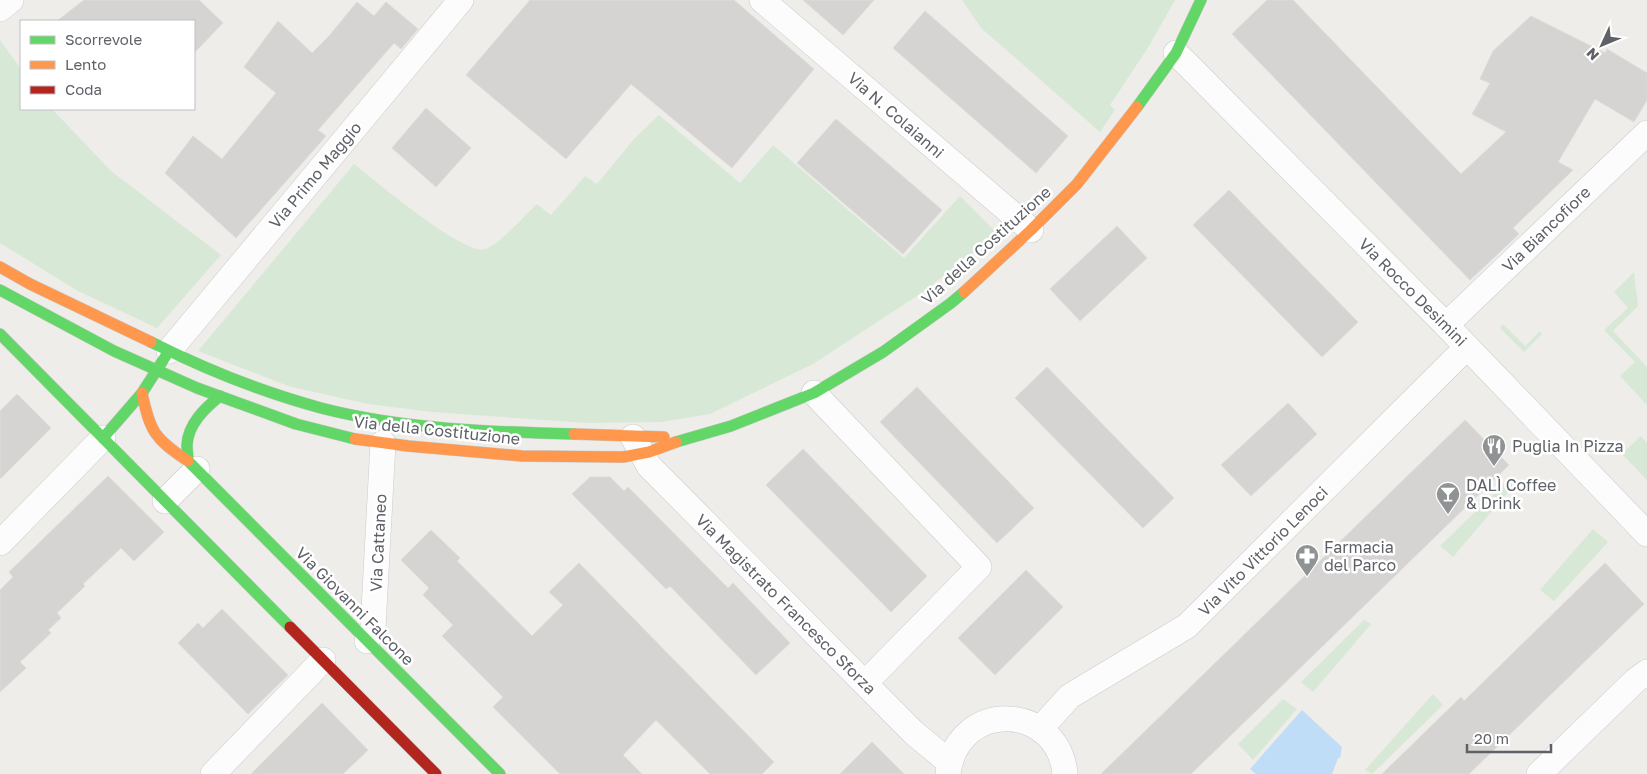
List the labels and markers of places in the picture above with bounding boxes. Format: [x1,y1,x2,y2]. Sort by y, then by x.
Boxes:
restaurant icon: Puglia In Pizza [1481,433,1507,467]
place label: Puglia In Pizza [1512,436,1624,456]
place label: DALÌ Coffee & Drink [1466,475,1556,513]
bar icon: DALÌ Coffee & Drink [1435,481,1461,515]
place label: Farmacia del Parco [1324,537,1396,575]
pharmacy icon: Farmacia del Parco [1294,543,1320,577]

